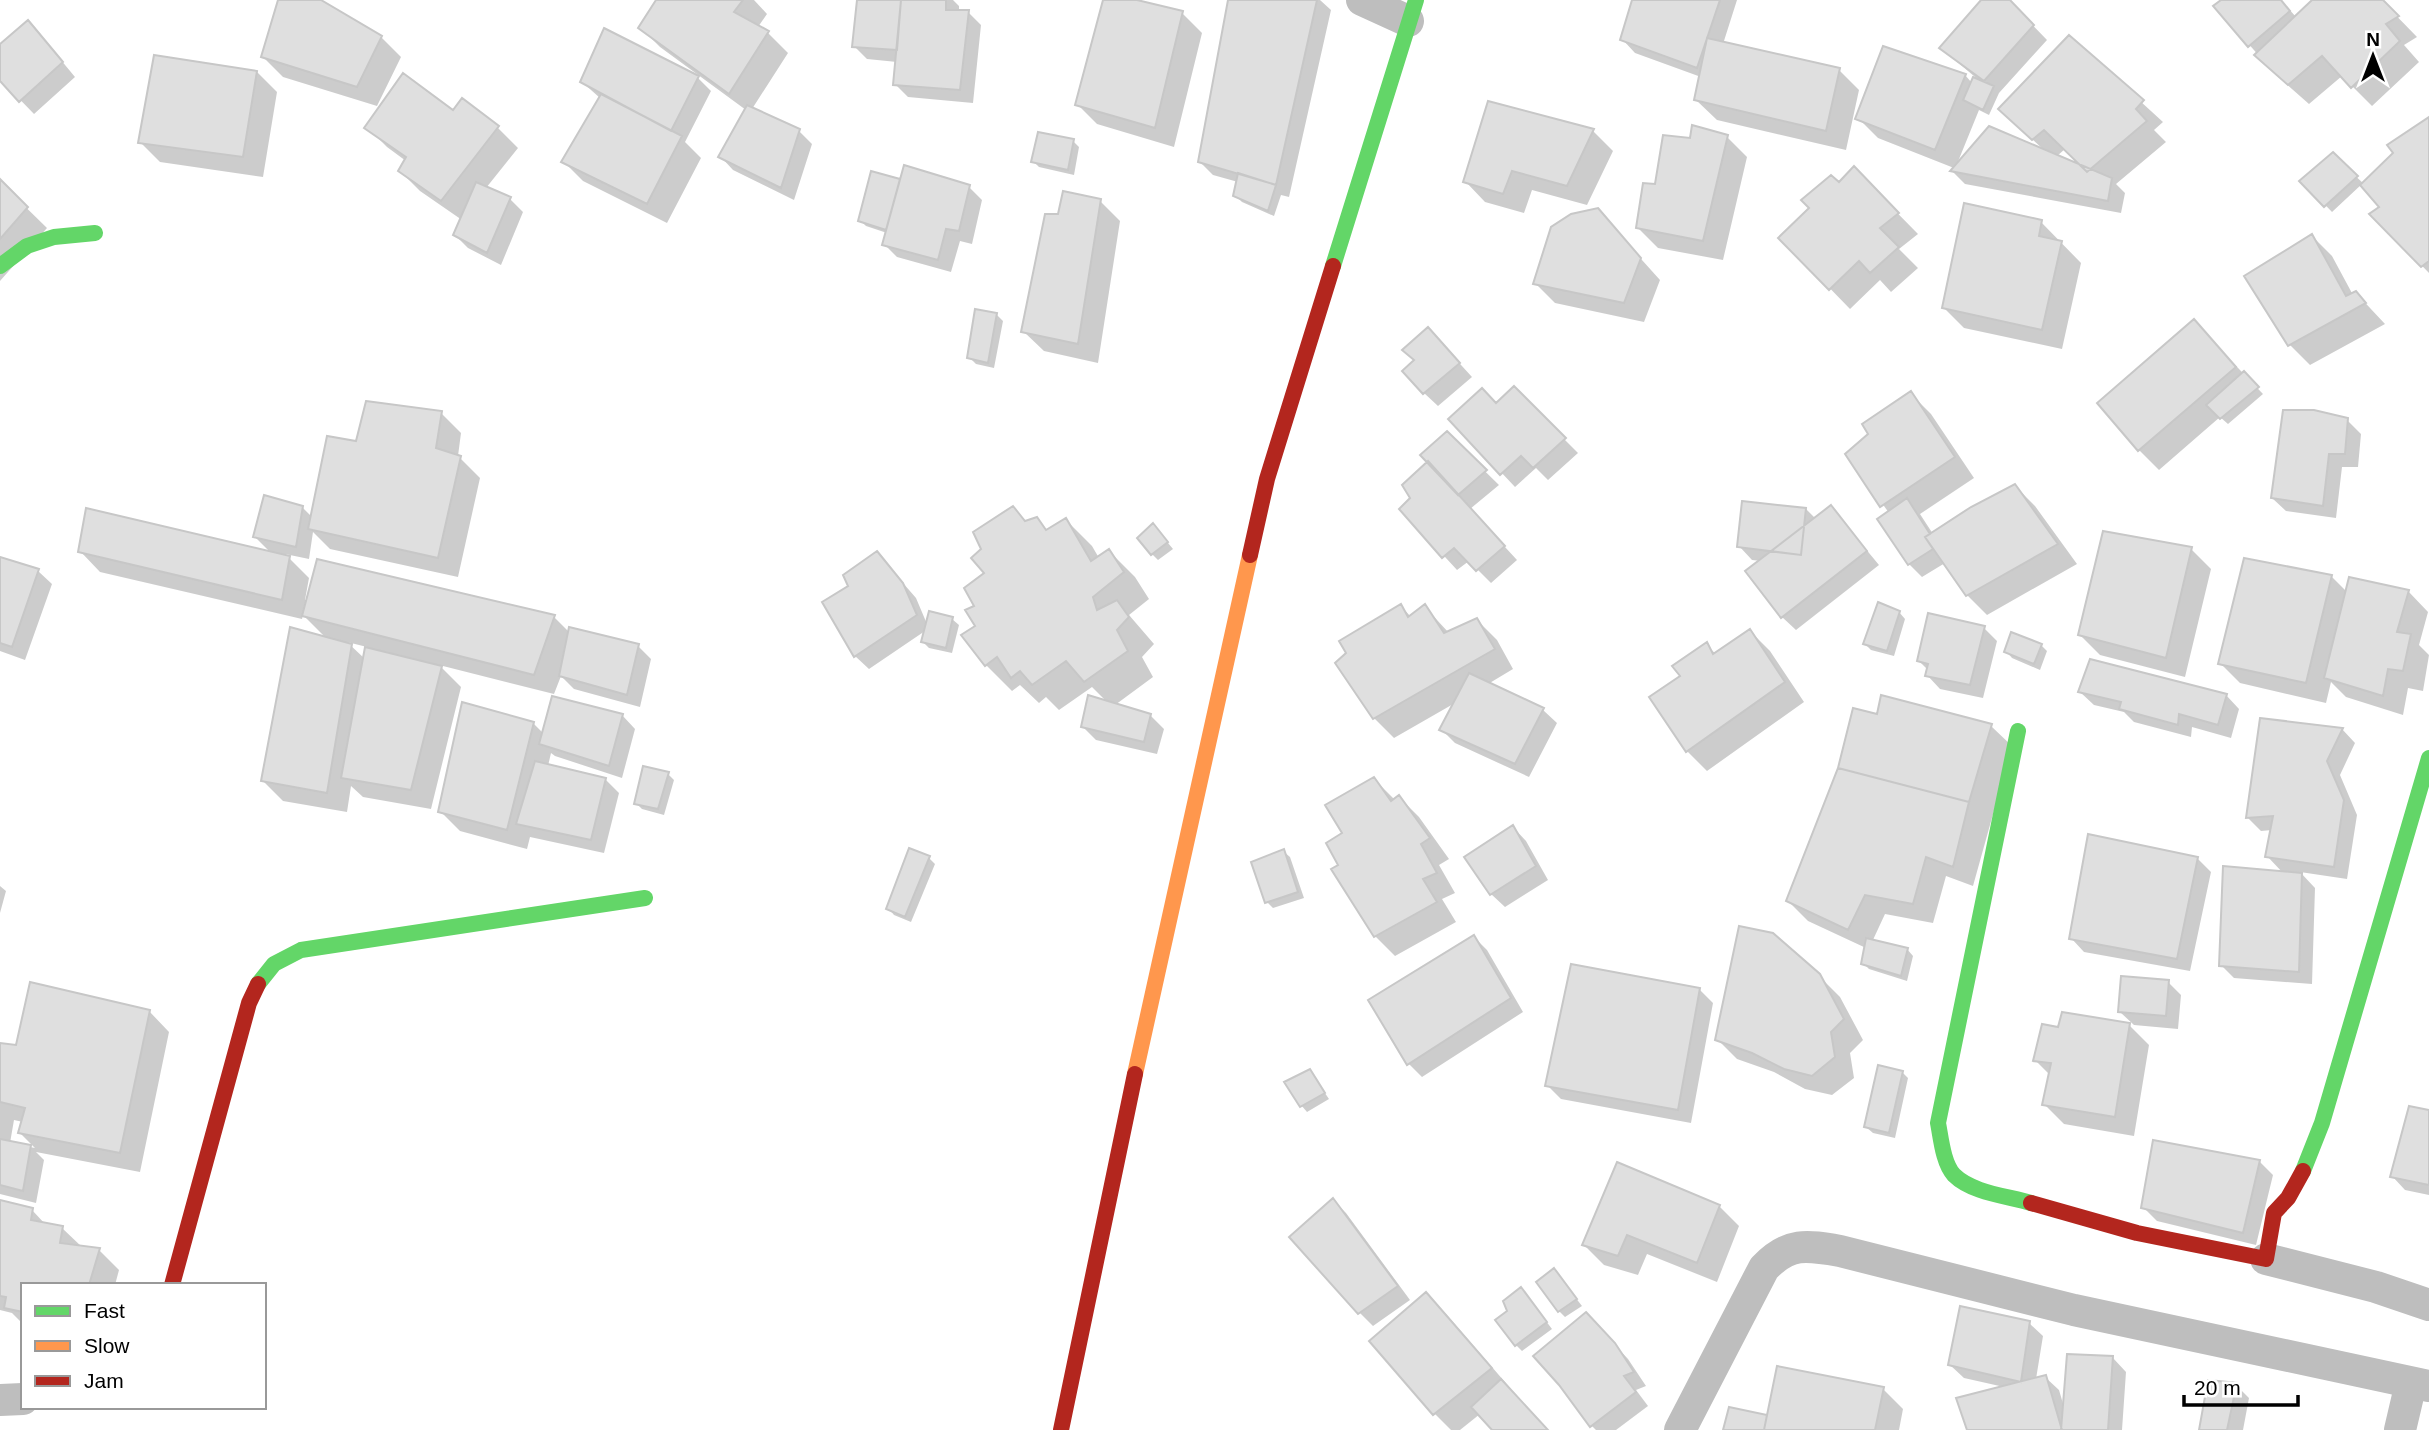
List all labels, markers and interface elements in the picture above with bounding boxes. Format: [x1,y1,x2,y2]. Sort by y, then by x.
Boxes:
north arrow [2338,21,2408,91]
text: N [2366,29,2380,50]
legend [21,1283,266,1409]
text: Fast [84,1299,125,1322]
text: Slow [84,1334,130,1357]
scale bar [2184,1364,2298,1408]
text: Jam [84,1369,124,1392]
text: 20 m [2194,1376,2241,1399]

